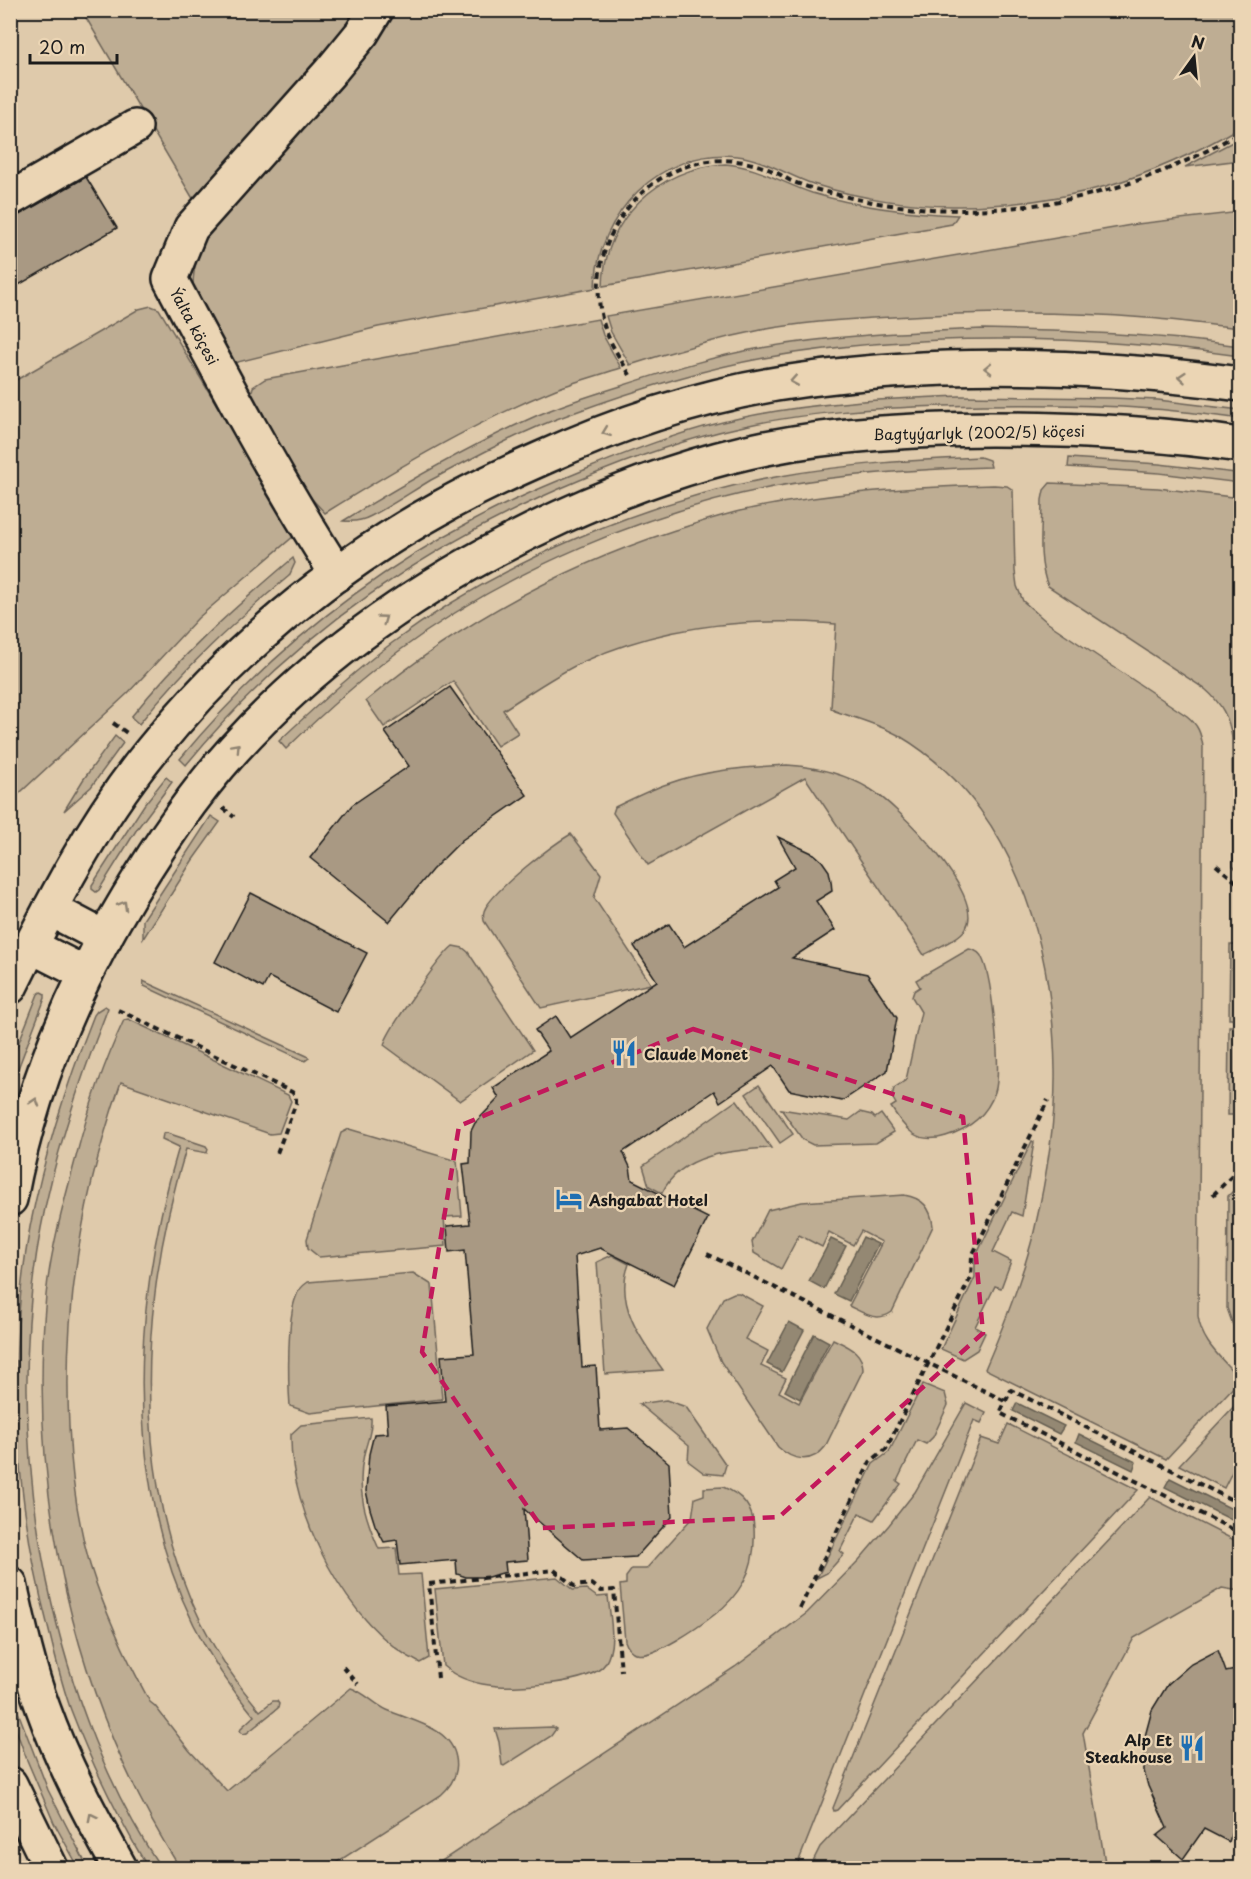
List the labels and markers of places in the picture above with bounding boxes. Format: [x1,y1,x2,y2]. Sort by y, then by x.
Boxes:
restaurant icon: Claude Monet [609,1038,639,1068]
place label: Claude Monet [644,1042,748,1065]
hotel icon: Ashgabat Hotel [554,1184,584,1214]
place label: Ashgabat Hotel [588,1188,708,1211]
place label: Alp Et Steakhouse [1085,1728,1172,1768]
restaurant icon: Alp Et Steakhouse [1177,1733,1207,1763]

